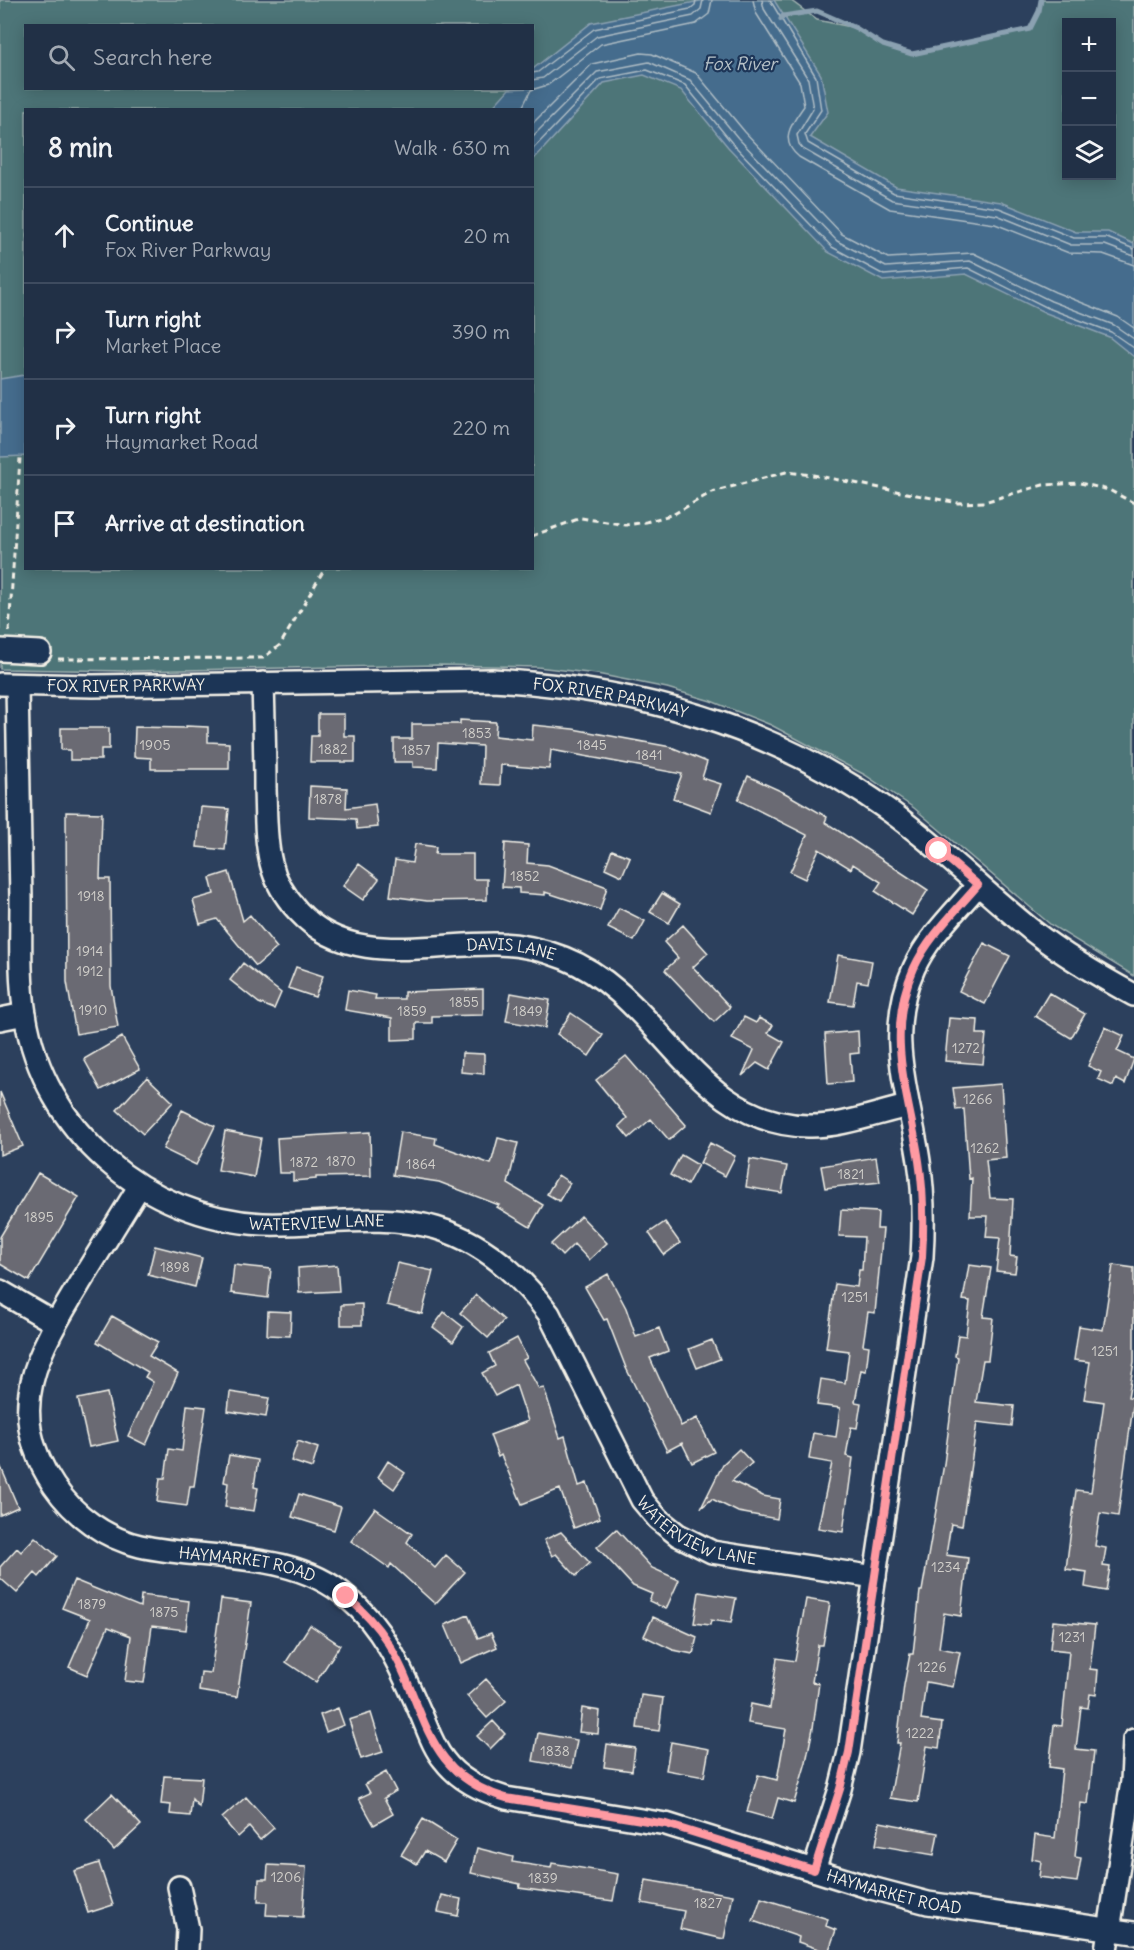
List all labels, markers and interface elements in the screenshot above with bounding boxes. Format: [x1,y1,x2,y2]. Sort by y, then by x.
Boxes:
map controls [1062,18,1116,180]
button: + [1062,18,1116,72]
search box [24,24,534,90]
icon: search [45,41,78,74]
text: Search here [93,43,212,71]
water label: Fox River [703,52,779,75]
button: − [1062,72,1116,126]
button: layers [1062,126,1116,180]
text: 8 min [48,131,113,164]
text: Walk · 630 m [394,135,510,160]
text: Continue [105,209,194,237]
icon: ahead [48,219,81,252]
text: 20 m [464,223,510,248]
text: Fox River Parkway [105,237,271,262]
text: Turn right [105,305,201,333]
icon: right [48,315,81,348]
text: 390 m [452,319,510,344]
text: Market Place [105,333,221,358]
text: Turn right [105,401,201,429]
icon: right [48,411,81,444]
text: 220 m [453,415,510,440]
text: Haymarket Road [105,429,258,454]
icon: arrive [48,507,81,540]
text: Arrive at destination [105,509,305,537]
street label: FOX RIVER PARKWAY [532,673,691,722]
street label: FOX RIVER PARKWAY [47,674,205,696]
house number: 1853 [462,724,492,742]
house number: 1905 [140,736,170,754]
house number: 1845 [577,736,607,754]
house number: 1882 [318,740,348,758]
house number: 1857 [402,741,430,759]
house number: 1841 [635,746,663,764]
house number: 1878 [314,790,342,808]
route start [925,837,951,863]
house number: 1852 [510,867,540,885]
house number: 1918 [77,887,105,905]
street label: DAVIS LANE [466,934,559,964]
house number: 1914 [76,942,104,960]
house number: 1912 [77,962,104,980]
house number: 1855 [449,993,479,1011]
house number: 1910 [79,1001,107,1019]
house number: 1859 [397,1002,427,1020]
house number: 1849 [513,1002,543,1020]
house number: 1272 [952,1039,980,1057]
house number: 1266 [963,1090,993,1108]
house number: 1262 [971,1139,1000,1157]
house number: 1870 [326,1152,356,1170]
house number: 1872 [290,1153,318,1171]
house number: 1864 [406,1155,436,1173]
house number: 1821 [838,1165,864,1183]
house number: 1895 [24,1208,54,1226]
street label: WATERVIEW LANE [248,1210,385,1234]
house number: 1898 [160,1258,190,1276]
house number: 1251 [842,1288,868,1306]
house number: 1251 [1092,1342,1118,1360]
street label: WATERVIEW LANE [633,1492,758,1569]
street label: HAYMARKET ROAD [178,1542,319,1586]
house number: 1234 [931,1558,961,1576]
route end [332,1582,358,1608]
house number: 1879 [78,1595,106,1613]
house number: 1875 [150,1603,178,1621]
house number: 1231 [1059,1628,1085,1646]
house number: 1226 [918,1658,946,1676]
house number: 1222 [906,1724,935,1742]
house number: 1838 [540,1742,570,1760]
street label: HAYMARKET ROAD [824,1865,963,1918]
house number: 1206 [271,1868,301,1886]
house number: 1839 [528,1869,558,1887]
house number: 1827 [694,1894,722,1912]

